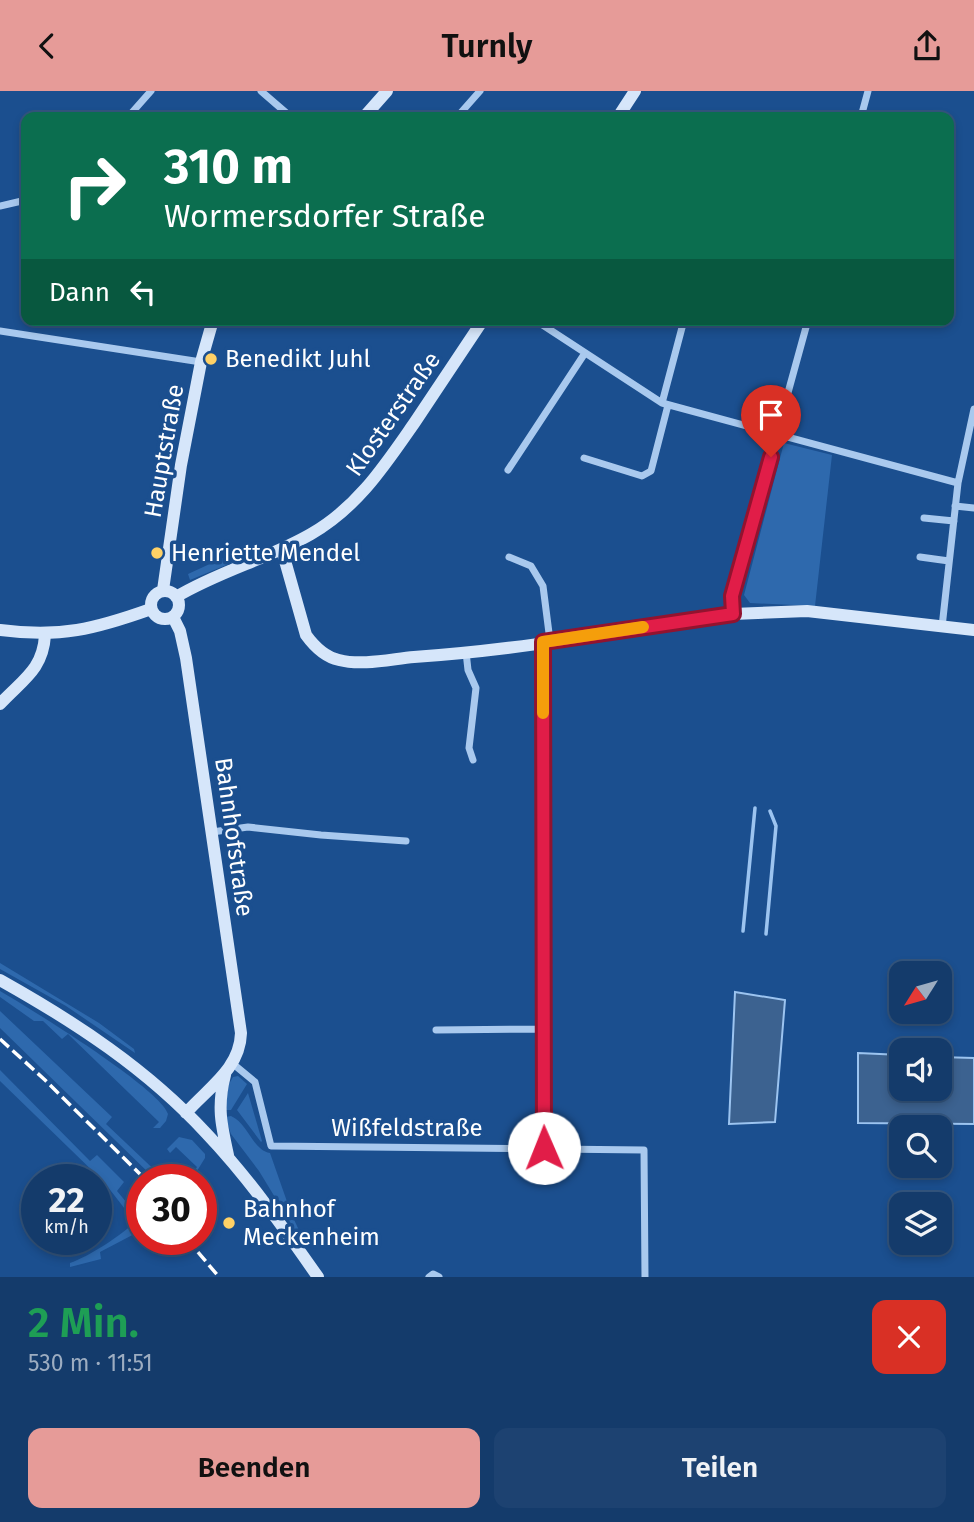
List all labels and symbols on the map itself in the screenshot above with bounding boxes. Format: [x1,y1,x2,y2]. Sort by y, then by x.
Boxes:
place label: Benedikt Juhl [225,345,371,373]
street label: Klosterstraße [340,346,446,482]
marker: Benedikt Juhl [203,351,219,367]
street label: Hauptstraße [138,382,190,520]
pin [741,385,801,457]
place label: Henriette Mendel [171,539,360,567]
marker: Henriette Mendel [149,545,165,561]
street label: Bahnhofstraße [209,756,259,918]
north arrow [889,961,952,1024]
position arrow [507,1111,581,1185]
street label: Wißfeldstraße [331,1114,483,1142]
speed limit sign: 30 [126,1164,217,1255]
place label: Bahnhof Meckenheim [243,1195,380,1251]
marker: Bahnhof Meckenheim [221,1215,237,1231]

